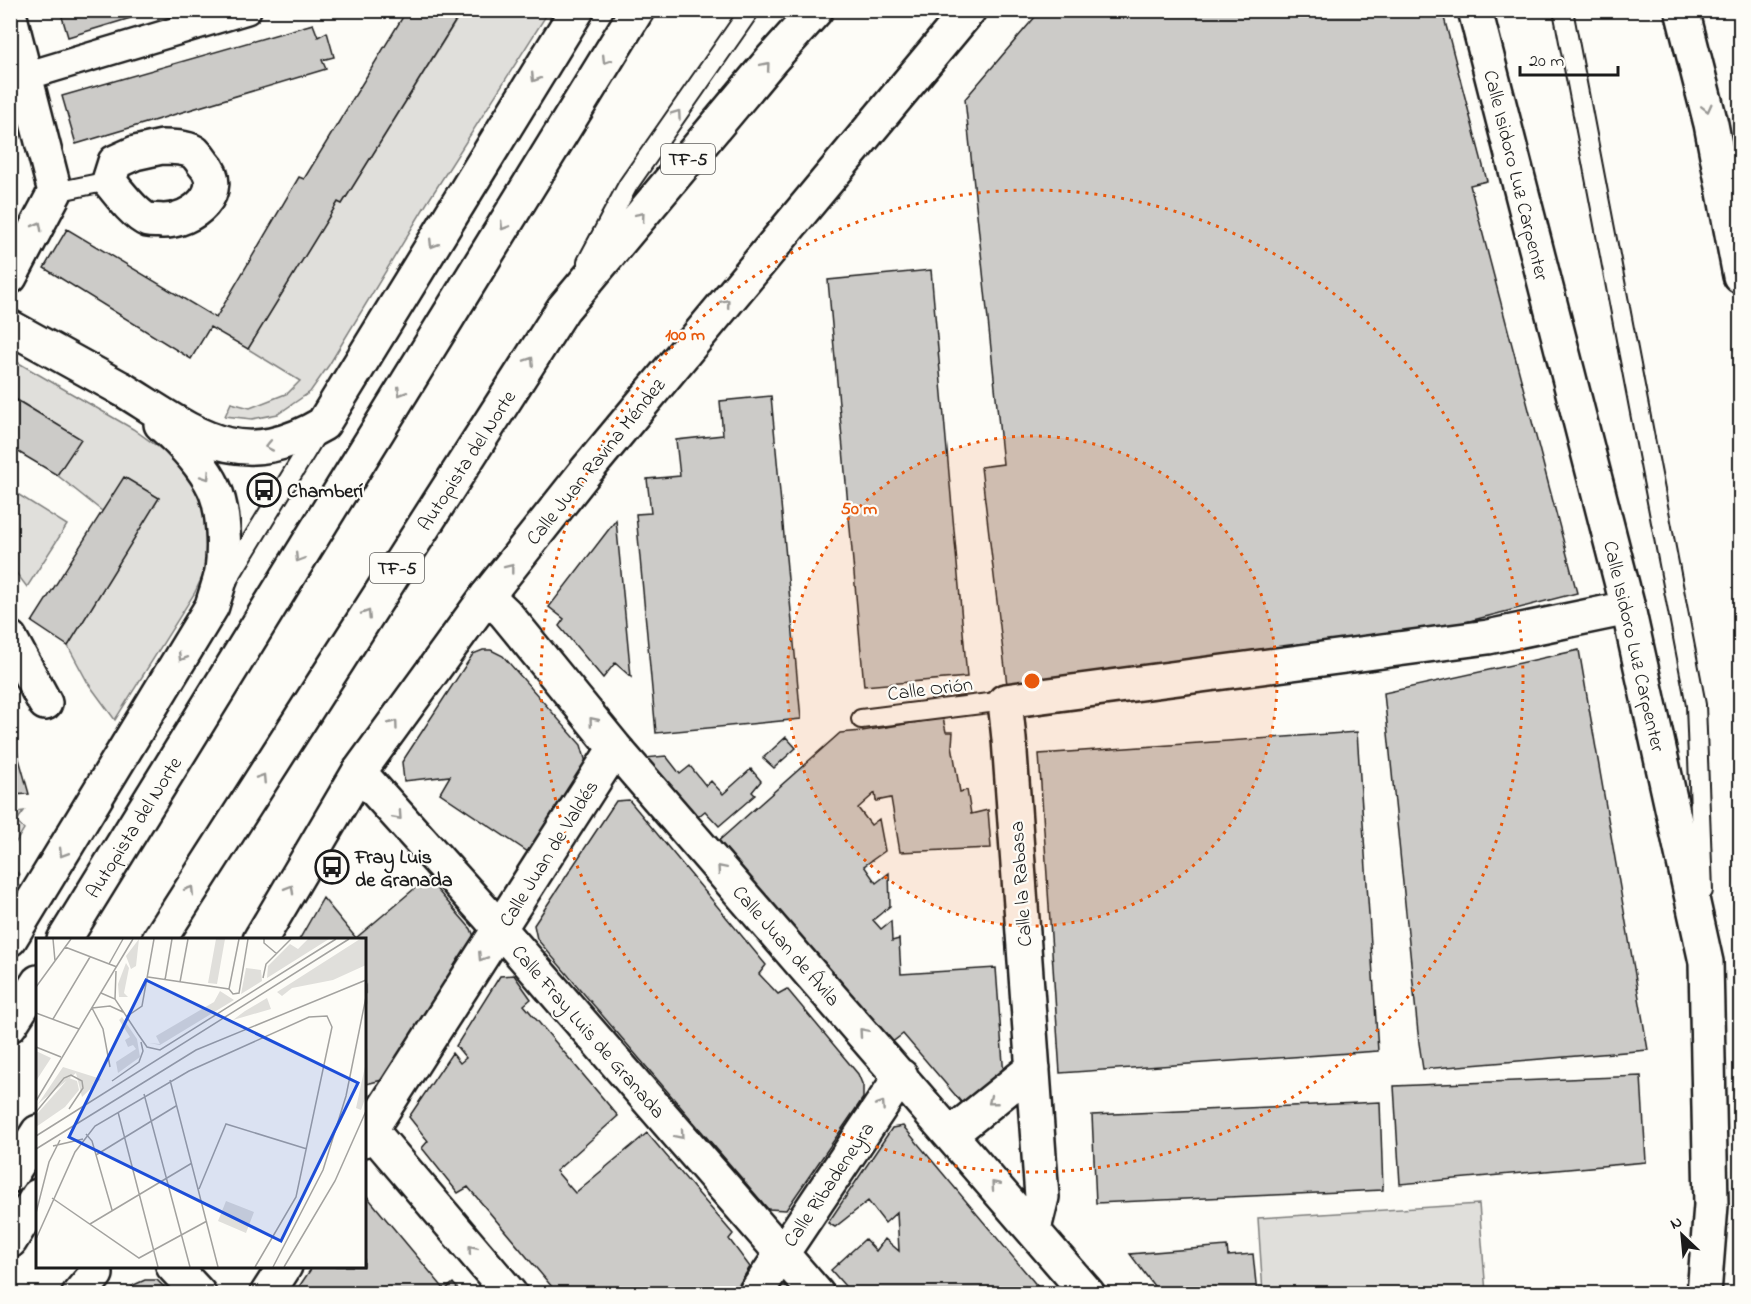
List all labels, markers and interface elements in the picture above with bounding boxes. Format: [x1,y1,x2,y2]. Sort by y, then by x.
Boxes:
scale bar [1520,39,1618,77]
text: 20 m [1529,49,1564,75]
one-way arrow [602,53,613,64]
one-way arrow [759,62,770,73]
street label: Calle Isidoro Luz Carpenter [1474,67,1555,285]
one-way arrow [531,72,543,82]
one-way arrow [1700,102,1712,113]
one-way arrow [670,110,681,121]
road number: TF-5 [661,144,715,174]
one-way arrow [634,212,645,223]
one-way arrow [499,220,511,230]
one-way arrow [31,221,42,232]
one-way arrow [429,238,441,248]
one-way arrow [719,299,730,310]
text: 100 m [665,323,705,349]
one-way arrow [522,357,534,367]
street label: Calle Juan Ravina Méndez [520,372,674,552]
street label: Autopista del Norte [412,385,524,537]
one-way arrow [397,386,409,396]
one-way arrow [264,439,274,452]
one-way arrow [199,469,210,480]
bus stop icon: Chamberí [246,472,282,508]
place label: Chamberí [287,478,364,507]
text: 50 m [841,497,877,523]
street label: Calle Isidoro Luz Carpenter [1594,538,1671,756]
one-way arrow [294,552,306,562]
road number: TF-5 [370,553,424,583]
one-way arrow [502,563,513,574]
one-way arrow [360,609,371,620]
one-way arrow [177,651,189,661]
street label: Calle Orión [886,671,975,710]
centre of rings [1022,671,1042,691]
one-way arrow [590,717,601,728]
one-way arrow [386,720,397,731]
street label: Autopista del Norte [80,752,190,905]
one-way arrow [254,773,265,784]
street label: Calle Juan de Valdés [493,775,607,933]
one-way arrow [391,809,402,819]
street label: Calle la Rabasa [1004,820,1041,948]
place label: Fray Luis de Granada [354,844,453,896]
one-way arrow [58,847,70,857]
bus stop icon: Fray Luis de Granada [314,849,350,885]
one-way arrow [717,865,728,876]
street label: Calle Juan de Ávila [724,880,846,1014]
one-way arrow [282,885,294,895]
one-way arrow [183,886,194,897]
inset map [36,938,366,1268]
street label: Calle Fray Luis de Granada [503,939,671,1126]
one-way arrow [478,950,489,961]
one-way arrow [859,1028,870,1039]
one-way arrow [988,1094,999,1105]
one-way arrow [874,1101,885,1112]
street label: Calle Ribadeneyra [777,1117,883,1254]
one-way arrow [672,1128,683,1139]
one-way arrow [991,1181,1002,1192]
north arrow [1652,1205,1712,1265]
text: N [1666,1210,1687,1236]
one-way arrow [468,1245,479,1256]

